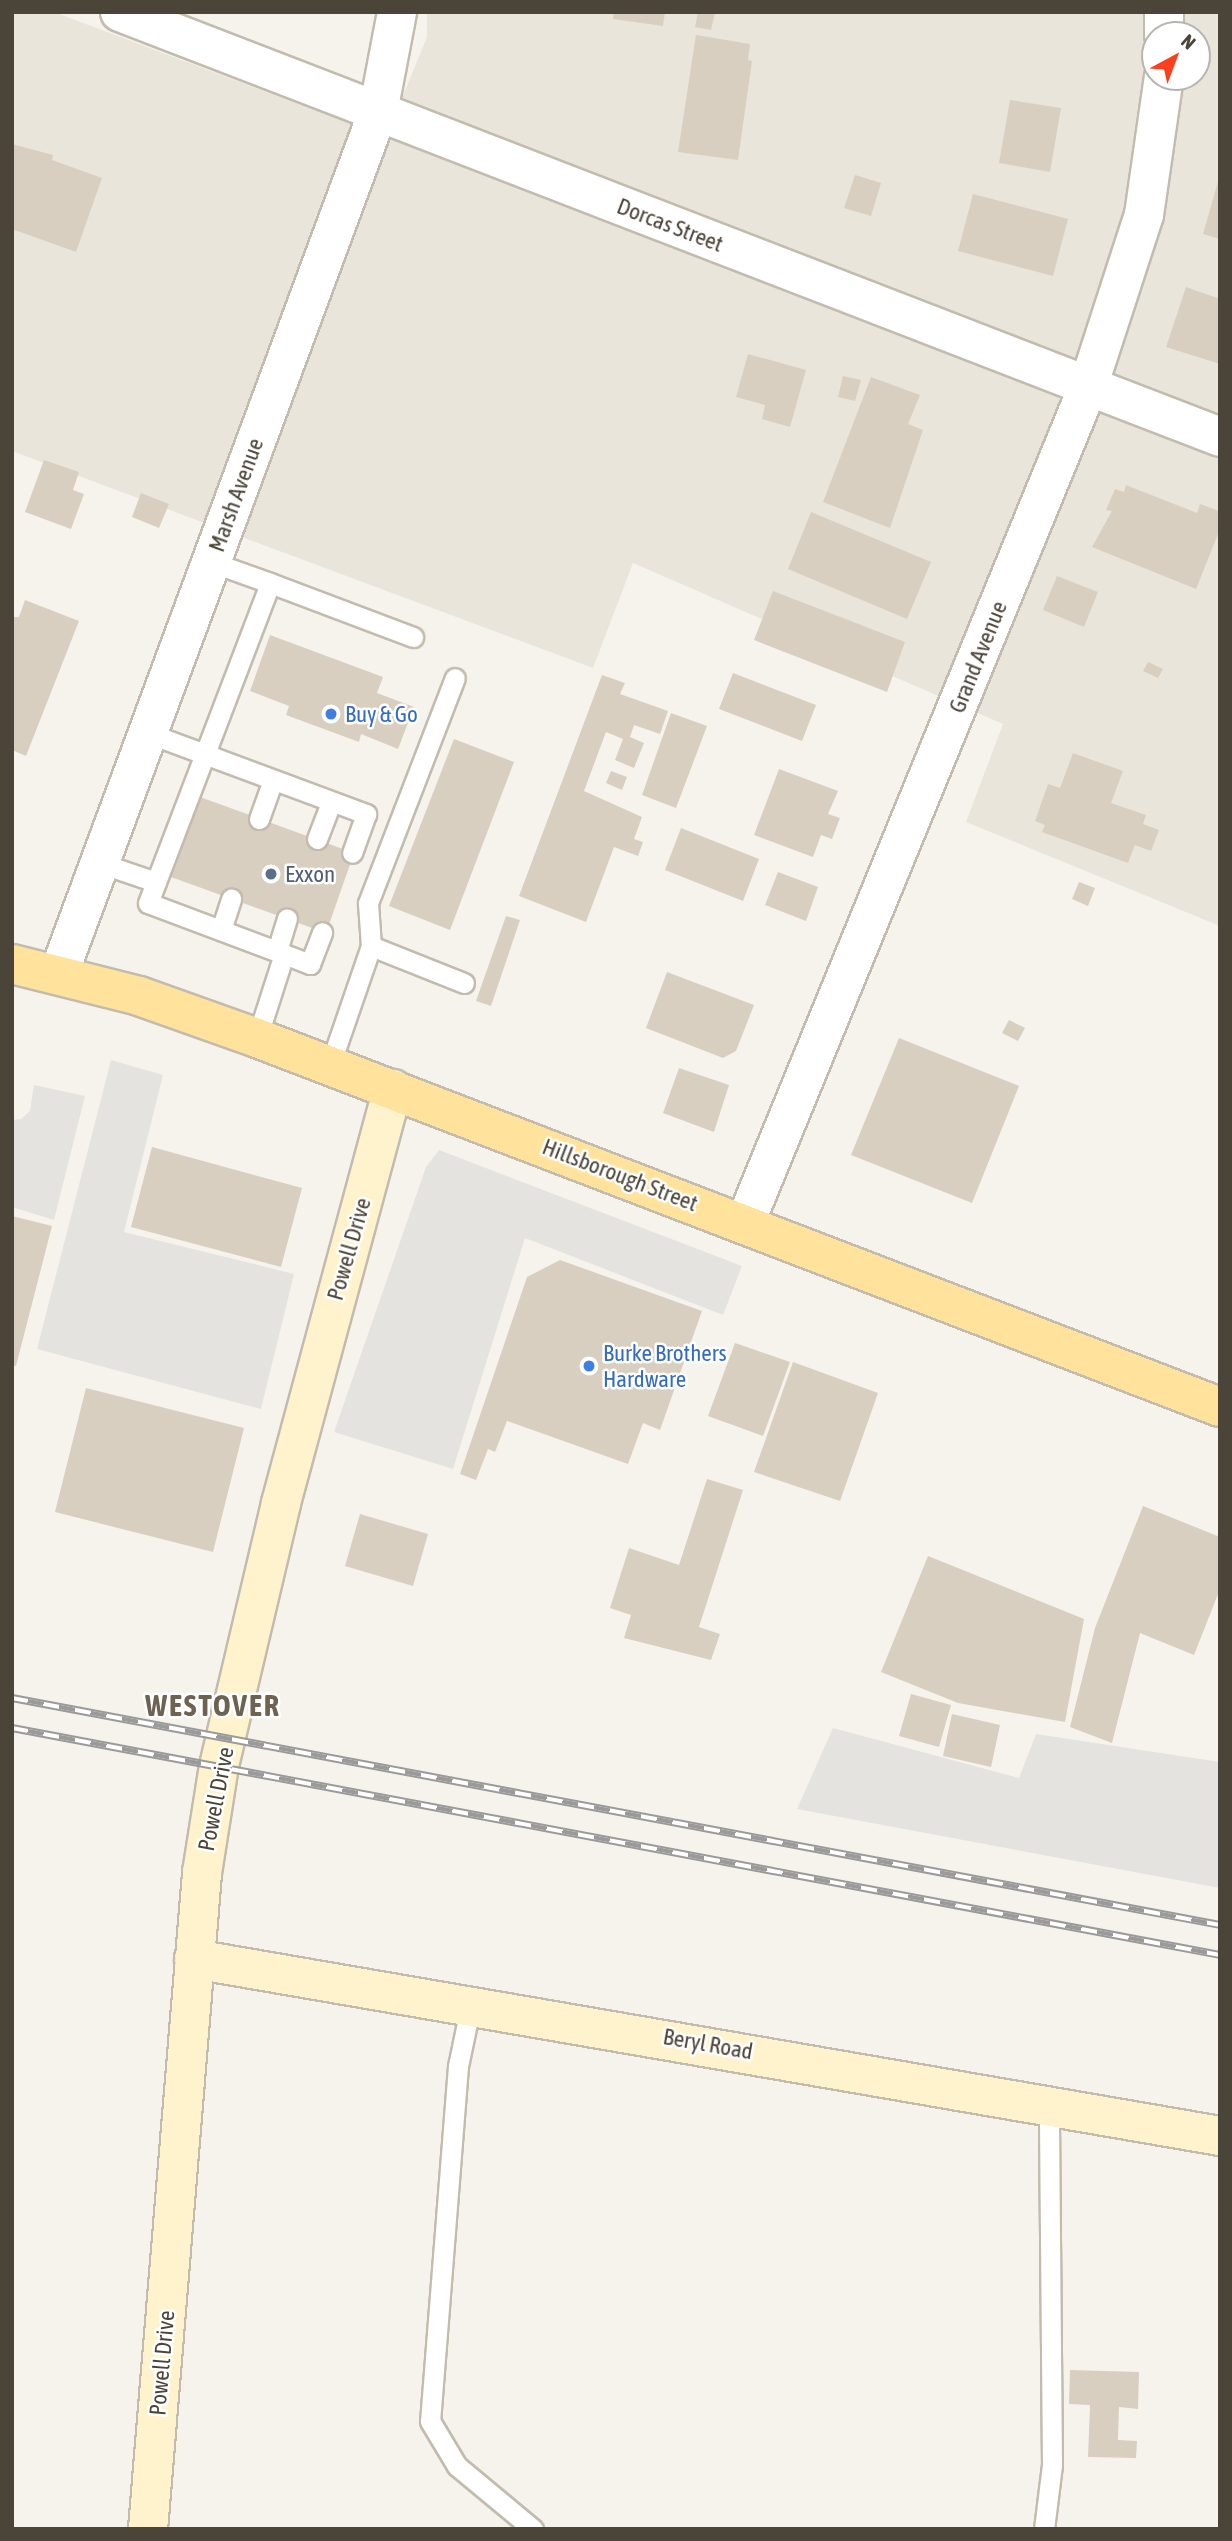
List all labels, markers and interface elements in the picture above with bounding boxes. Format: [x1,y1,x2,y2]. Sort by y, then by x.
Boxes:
north arrow [1141,21,1211,91]
text: N [1177,30,1200,54]
street label: Dorcas Street [613,192,727,258]
street label: Marsh Avenue [203,434,269,556]
street label: Grand Avenue [943,597,1013,717]
place label: Buy & Go [345,700,418,728]
marker: Buy & Go [323,706,339,722]
place label: Exxon [285,860,335,888]
marker: Exxon [263,866,279,882]
street label: Hillsborough Street [538,1133,702,1217]
street label: Powell Drive [321,1194,377,1304]
place label: Burke Brothers Hardware [603,1339,727,1393]
marker: Burke Brothers Hardware [581,1358,597,1374]
district label: WESTOVER [146,1687,280,1723]
street label: Powell Drive [192,1745,240,1853]
street label: Beryl Road [661,2023,755,2065]
street label: Powell Drive [144,2309,180,2417]

